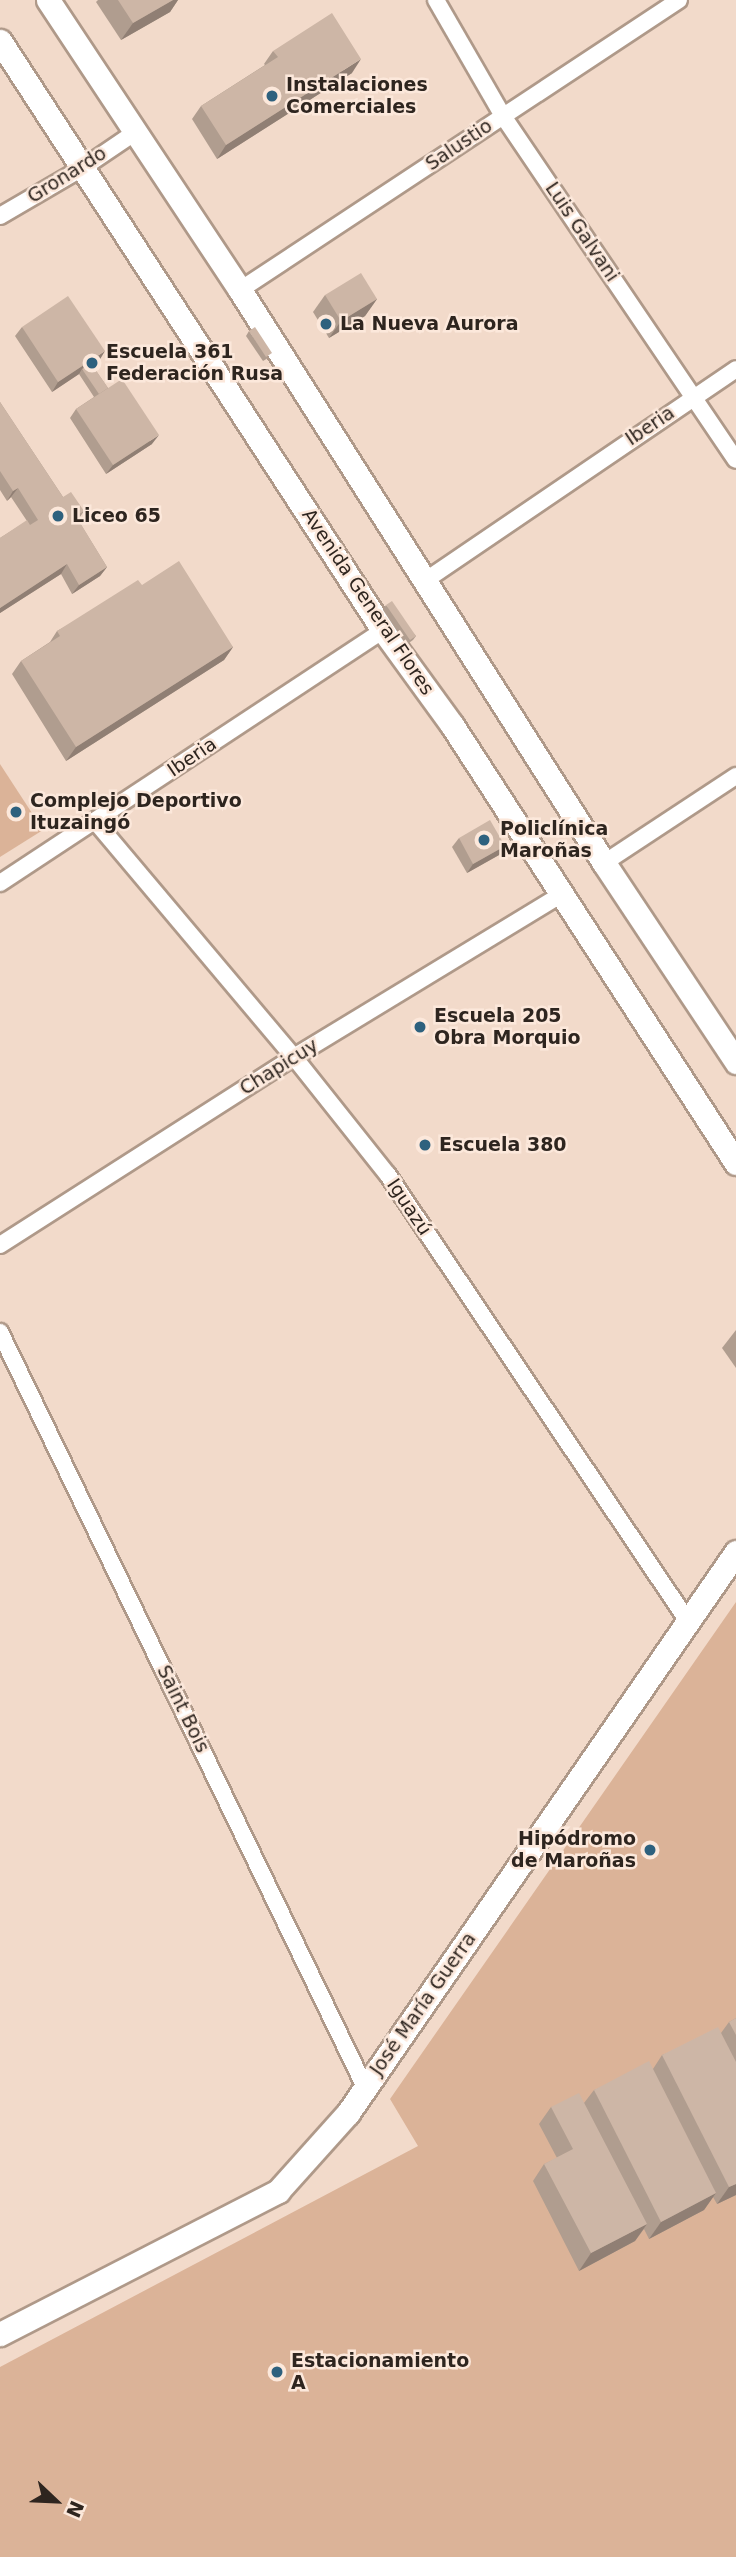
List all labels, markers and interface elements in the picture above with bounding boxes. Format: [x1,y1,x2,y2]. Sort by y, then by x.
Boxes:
place label: Instalaciones Comerciales [286,74,428,118]
marker: Instalaciones Comerciales [264,88,280,104]
street label: Salustio [421,115,497,175]
street label: Gronardo [23,142,111,208]
street label: Luis Galvani [540,178,624,286]
place label: La Nueva Aurora [340,313,519,335]
marker: La Nueva Aurora [318,316,334,332]
place label: Escuela 361 Federación Rusa [106,341,283,385]
marker: Escuela 361 Federación Rusa [84,355,100,371]
street label: Iberia [621,401,679,451]
place label: Liceo 65 [72,505,161,527]
street label: Avenida General Flores [297,505,439,699]
marker: Liceo 65 [50,508,66,524]
street label: Iberia [163,732,221,782]
place label: Complejo Deportivo Ituzaingó [30,790,242,834]
marker: Complejo Deportivo Ituzaingó [8,804,24,820]
place label: Policlínica Maroñas [500,818,608,862]
marker: Policlínica Maroñas [474,830,494,850]
place label: Escuela 205 Obra Morquio [434,1005,581,1049]
marker: Escuela 205 Obra Morquio [412,1019,428,1035]
street label: Chapicuy [236,1034,322,1100]
place label: Escuela 380 [439,1134,567,1156]
marker: Escuela 380 [417,1137,433,1153]
street label: Iguazú [382,1174,436,1240]
street label: Saint Bois [152,1662,214,1756]
place label: Hipódromo de Maroñas [511,1828,636,1872]
marker: Hipódromo de Maroñas [642,1842,658,1858]
street label: José María Guerra [365,1928,481,2080]
place label: Estacionamiento A [291,2350,469,2394]
marker: Estacionamiento A [269,2364,285,2380]
north arrow [21,2466,91,2536]
text: N [62,2498,89,2521]

